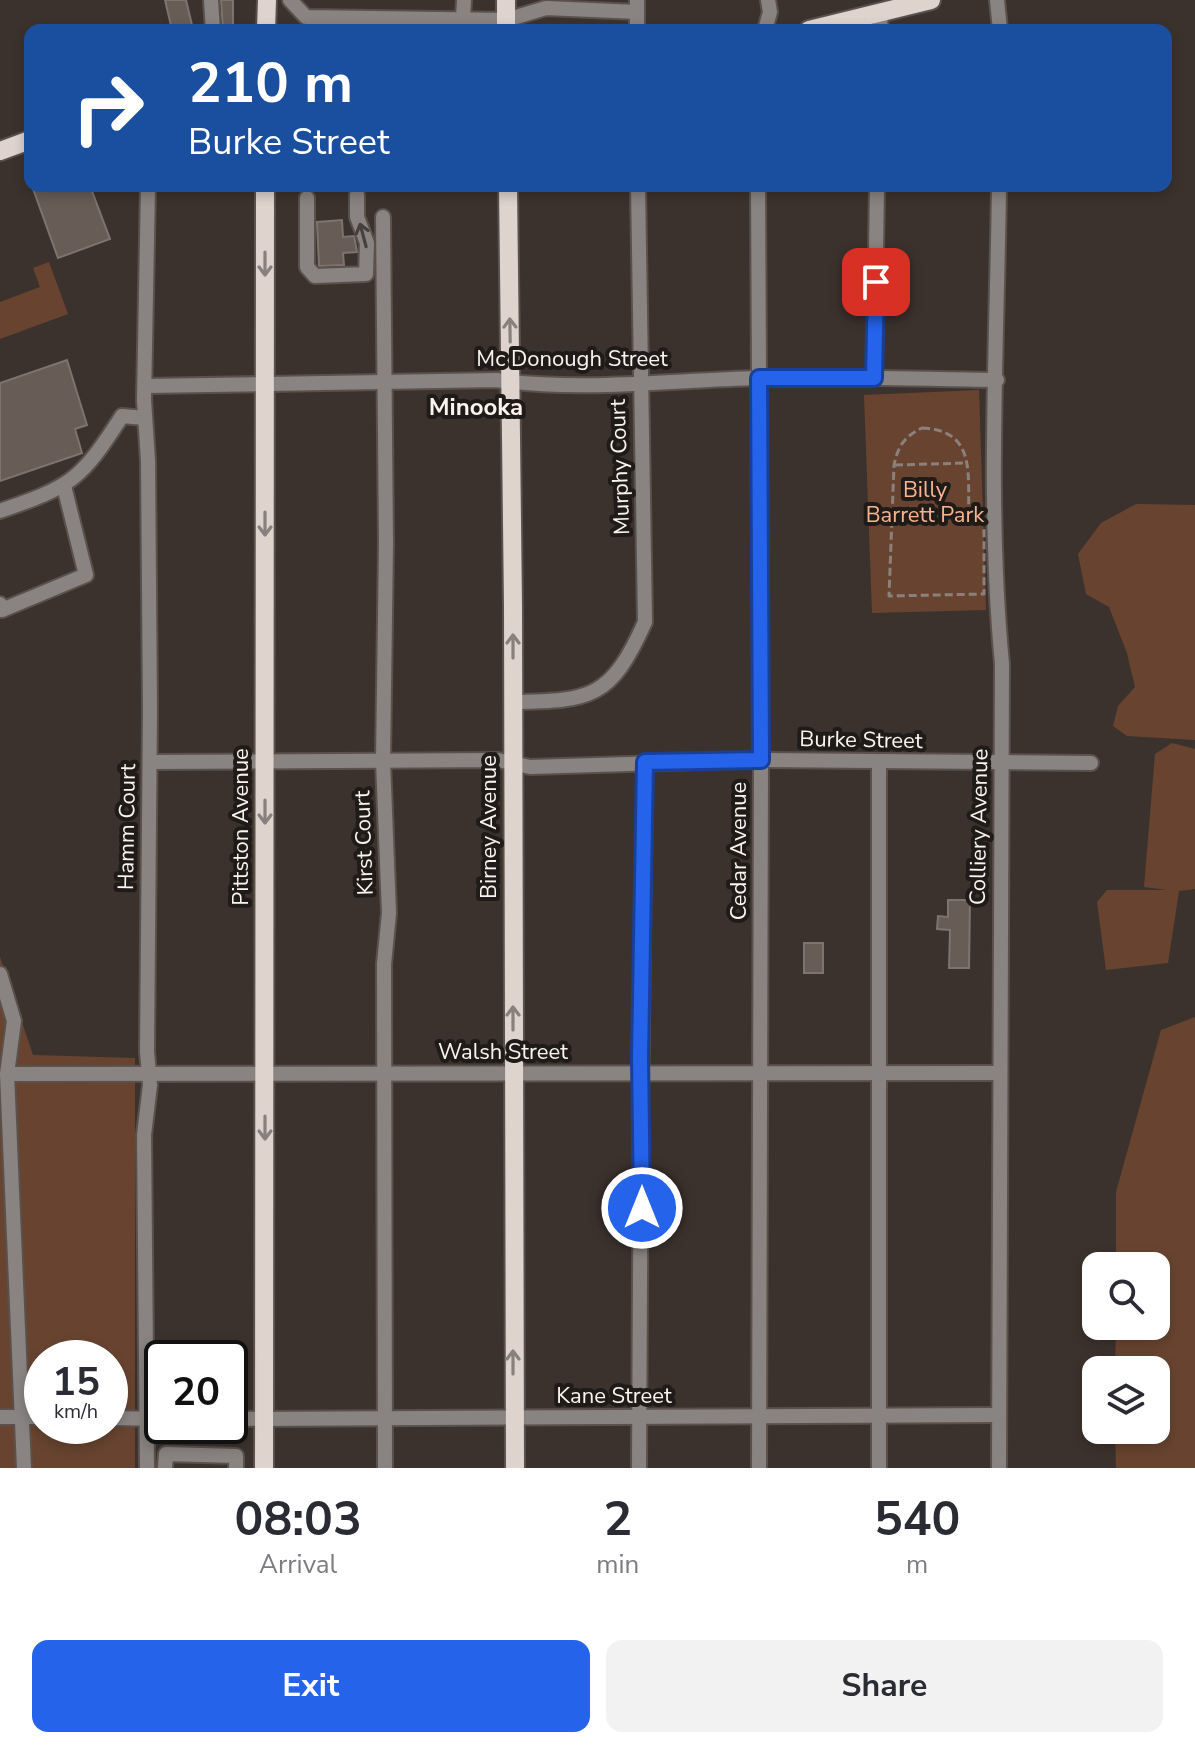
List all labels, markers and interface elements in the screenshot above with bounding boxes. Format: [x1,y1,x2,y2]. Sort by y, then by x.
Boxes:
text: 210 m [188,45,353,122]
icon: right [56,56,160,160]
text: Burke Street [188,118,390,167]
one-way arrow [355,222,370,248]
pin [842,248,910,316]
one-way arrow [257,250,273,277]
icon: arrive [854,260,898,304]
one-way arrow [502,317,517,344]
street label: Mc Donough Street [476,344,668,374]
district label: Minooka [429,391,523,423]
street label: Murphy Court [603,398,637,535]
park label: Billy Barrett Park [866,475,985,530]
one-way arrow [257,510,273,537]
one-way arrow [505,633,521,660]
street label: Burke Street [799,724,923,756]
street label: Pittston Avenue [226,748,256,906]
street label: Colliery Avenue [963,749,995,905]
street label: Birney Avenue [474,755,504,899]
street label: Hamm Court [111,763,143,891]
street label: Cedar Avenue [724,782,754,920]
street label: Kirst Court [347,790,381,896]
one-way arrow [257,798,273,825]
one-way arrow [505,1005,521,1032]
street label: Walsh Street [438,1037,568,1067]
one-way arrow [257,1114,273,1141]
position arrow [600,1166,684,1250]
map controls [1082,1252,1170,1444]
button: search [1082,1252,1170,1340]
speed limit sign: 20 [144,1340,248,1444]
one-way arrow [505,1349,521,1376]
text: 15 [52,1355,100,1409]
button: layers [1082,1356,1170,1444]
street label: Kane Street [556,1381,672,1411]
text: km/h [54,1398,98,1425]
text: 08:03 [235,1486,362,1552]
text: 2 [603,1486,632,1552]
text: 540 [874,1486,960,1552]
text: Arrival [259,1547,337,1582]
text: min [596,1547,639,1582]
text: m [906,1547,928,1582]
button: Exit [32,1640,590,1732]
button: Share [606,1640,1163,1732]

